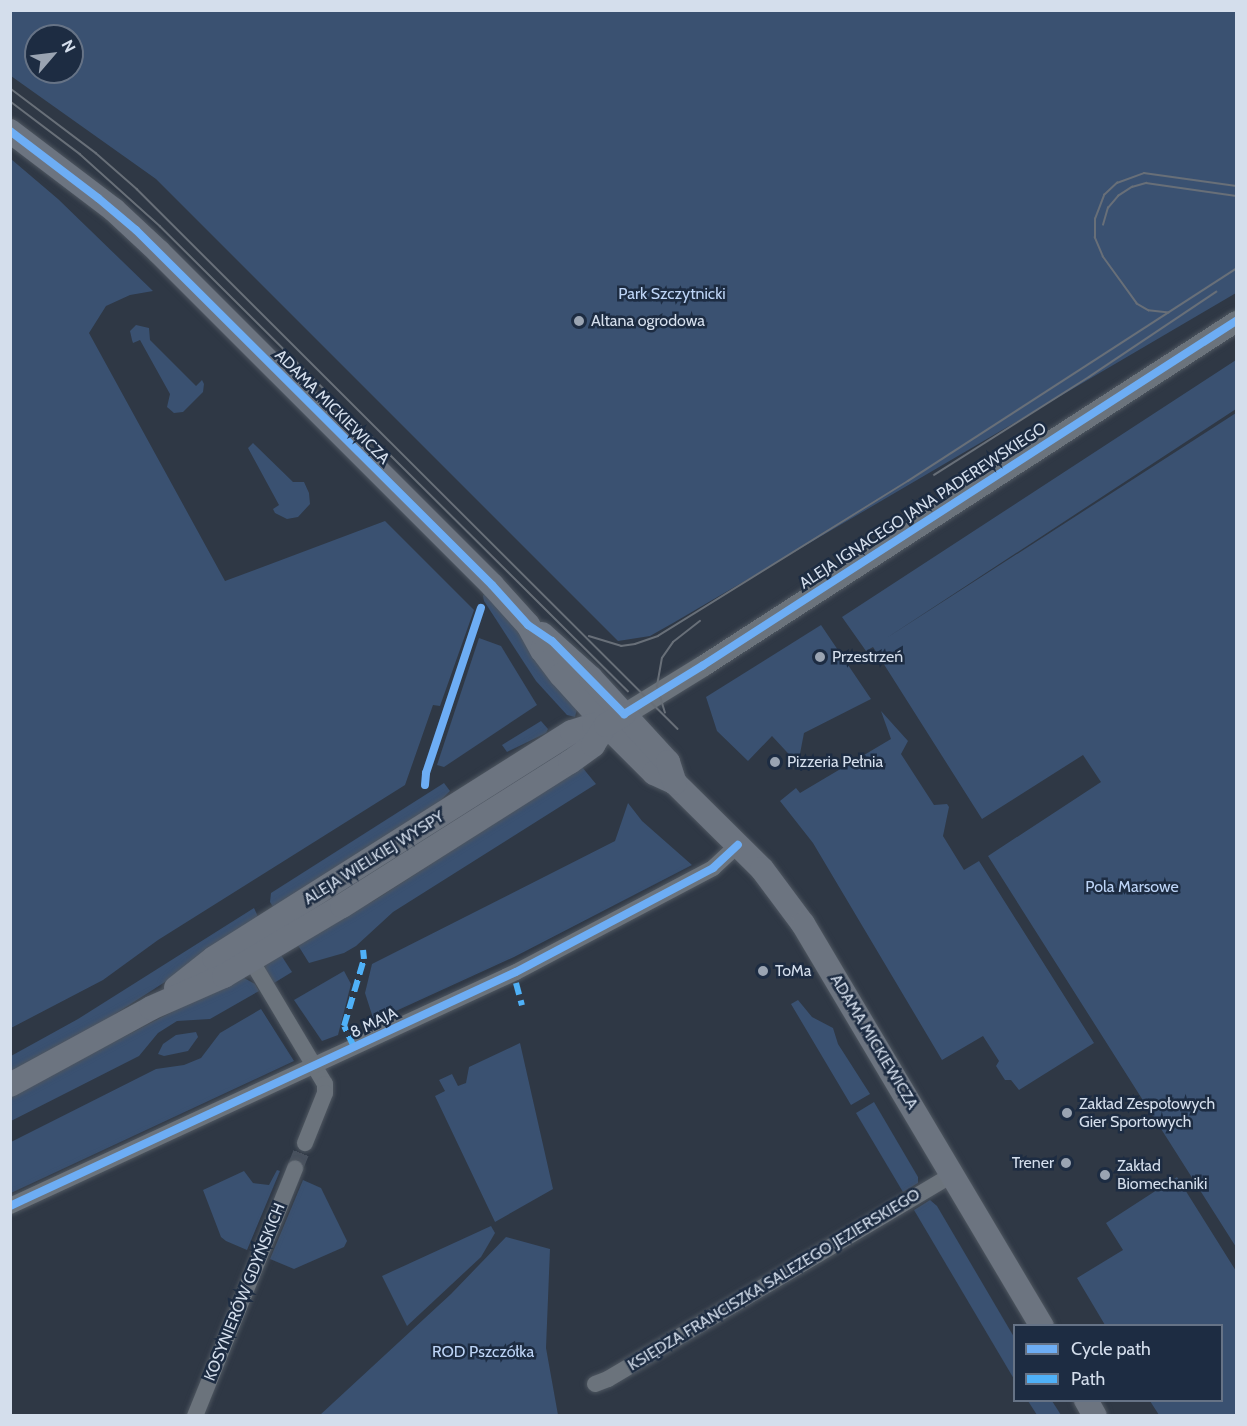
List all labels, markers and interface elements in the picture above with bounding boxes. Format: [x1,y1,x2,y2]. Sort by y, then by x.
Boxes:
north arrow [24,24,84,84]
text: N [58,37,80,56]
park label: Park Szczytnicki [618,284,726,304]
place label: Altana ogrodowa [591,311,705,331]
marker: Altana ogrodowa [572,314,586,328]
street label: ADAMA MICKIEWICZA [271,346,393,468]
street label: ALEJA IGNACEGO JANA PADEREWSKIEGO [796,419,1050,593]
place label: Przestrzeń [832,647,903,667]
marker: Przestrzeń [813,650,827,664]
place label: Pizzeria Pełnia [787,752,883,772]
marker: Pizzeria Pełnia [768,755,782,769]
street label: ALEJA WIELKIEJ WYSPY [300,807,448,909]
park label: Pola Marsowe [1085,877,1179,897]
place label: ToMa [775,961,811,981]
marker: ToMa [756,964,770,978]
street label: ADAMA MICKIEWICZA [826,971,922,1113]
street label: 8 MAJA [347,1003,401,1043]
place label: Zakład Zespołowych Gier Sportowych [1079,1094,1215,1132]
marker: Zakład Zespołowych Gier Sportowych [1060,1106,1074,1120]
place label: Trener [1012,1153,1054,1173]
marker: Trener [1059,1156,1073,1170]
place label: Zakład Biomechaniki [1117,1156,1207,1194]
marker: Zakład Biomechaniki [1098,1168,1112,1182]
street label: KSIĘDZA FRANCISZKA SALEZEGO JEZIERSKIEGO [625,1185,923,1375]
street label: KOSYNIERÓW GDYŃSKICH [201,1200,289,1384]
legend [1013,1324,1223,1402]
text: Cycle path [1071,1338,1151,1360]
park label: ROD Pszczółka [432,1342,534,1362]
text: Path [1071,1368,1105,1390]

